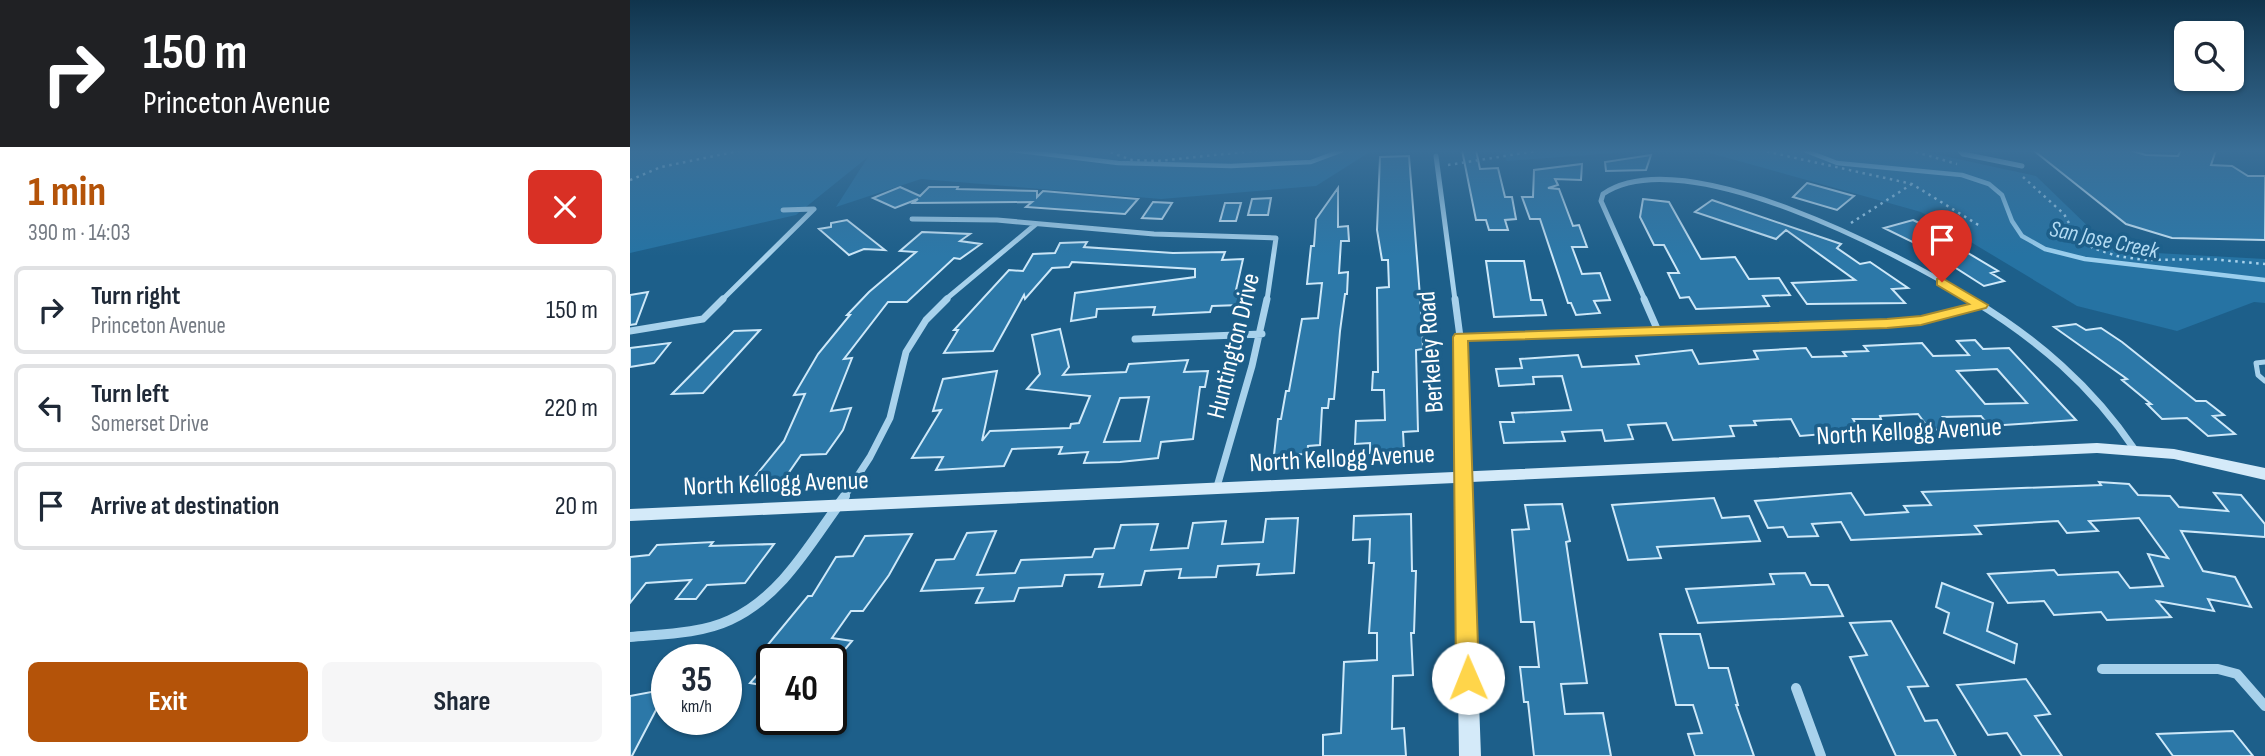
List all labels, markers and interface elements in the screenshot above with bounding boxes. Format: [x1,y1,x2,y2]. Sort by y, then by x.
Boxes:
map controls [2174,21,2244,91]
button: search [2174,21,2244,91]
text: 150 m [143,24,247,83]
icon: right [28,28,119,119]
text: Princeton Avenue [143,84,331,123]
text: 1 min [28,167,106,218]
button: close [528,170,602,244]
pin [1912,210,1972,282]
water label: San Jose Creek [2047,215,2162,265]
text: 390 m · 14:03 [28,219,130,247]
icon: arrive [1923,221,1961,259]
street label: Huntington Drive [1201,270,1267,422]
text: Turn right [91,281,180,312]
street label: Berkeley Road [1411,290,1451,414]
icon: right [32,291,70,329]
text: 150 m [546,295,598,326]
text: Princeton Avenue [91,312,226,340]
text: Turn left [91,379,169,410]
icon: left [32,389,70,427]
text: 220 m [544,393,598,424]
text: Somerset Drive [91,410,209,438]
street label: North Kellogg Avenue [1816,412,2002,452]
street label: North Kellogg Avenue [1249,439,1435,479]
street label: North Kellogg Avenue [683,465,869,503]
icon: arrive [32,487,70,525]
text: Arrive at destination [91,491,279,522]
text: 20 m [555,491,598,522]
position arrow [1431,641,1505,715]
speed limit sign: 40 [756,644,847,735]
text: 35 [681,659,712,702]
button: Exit [28,662,308,742]
button: Share [322,662,602,742]
text: km/h [681,696,712,717]

